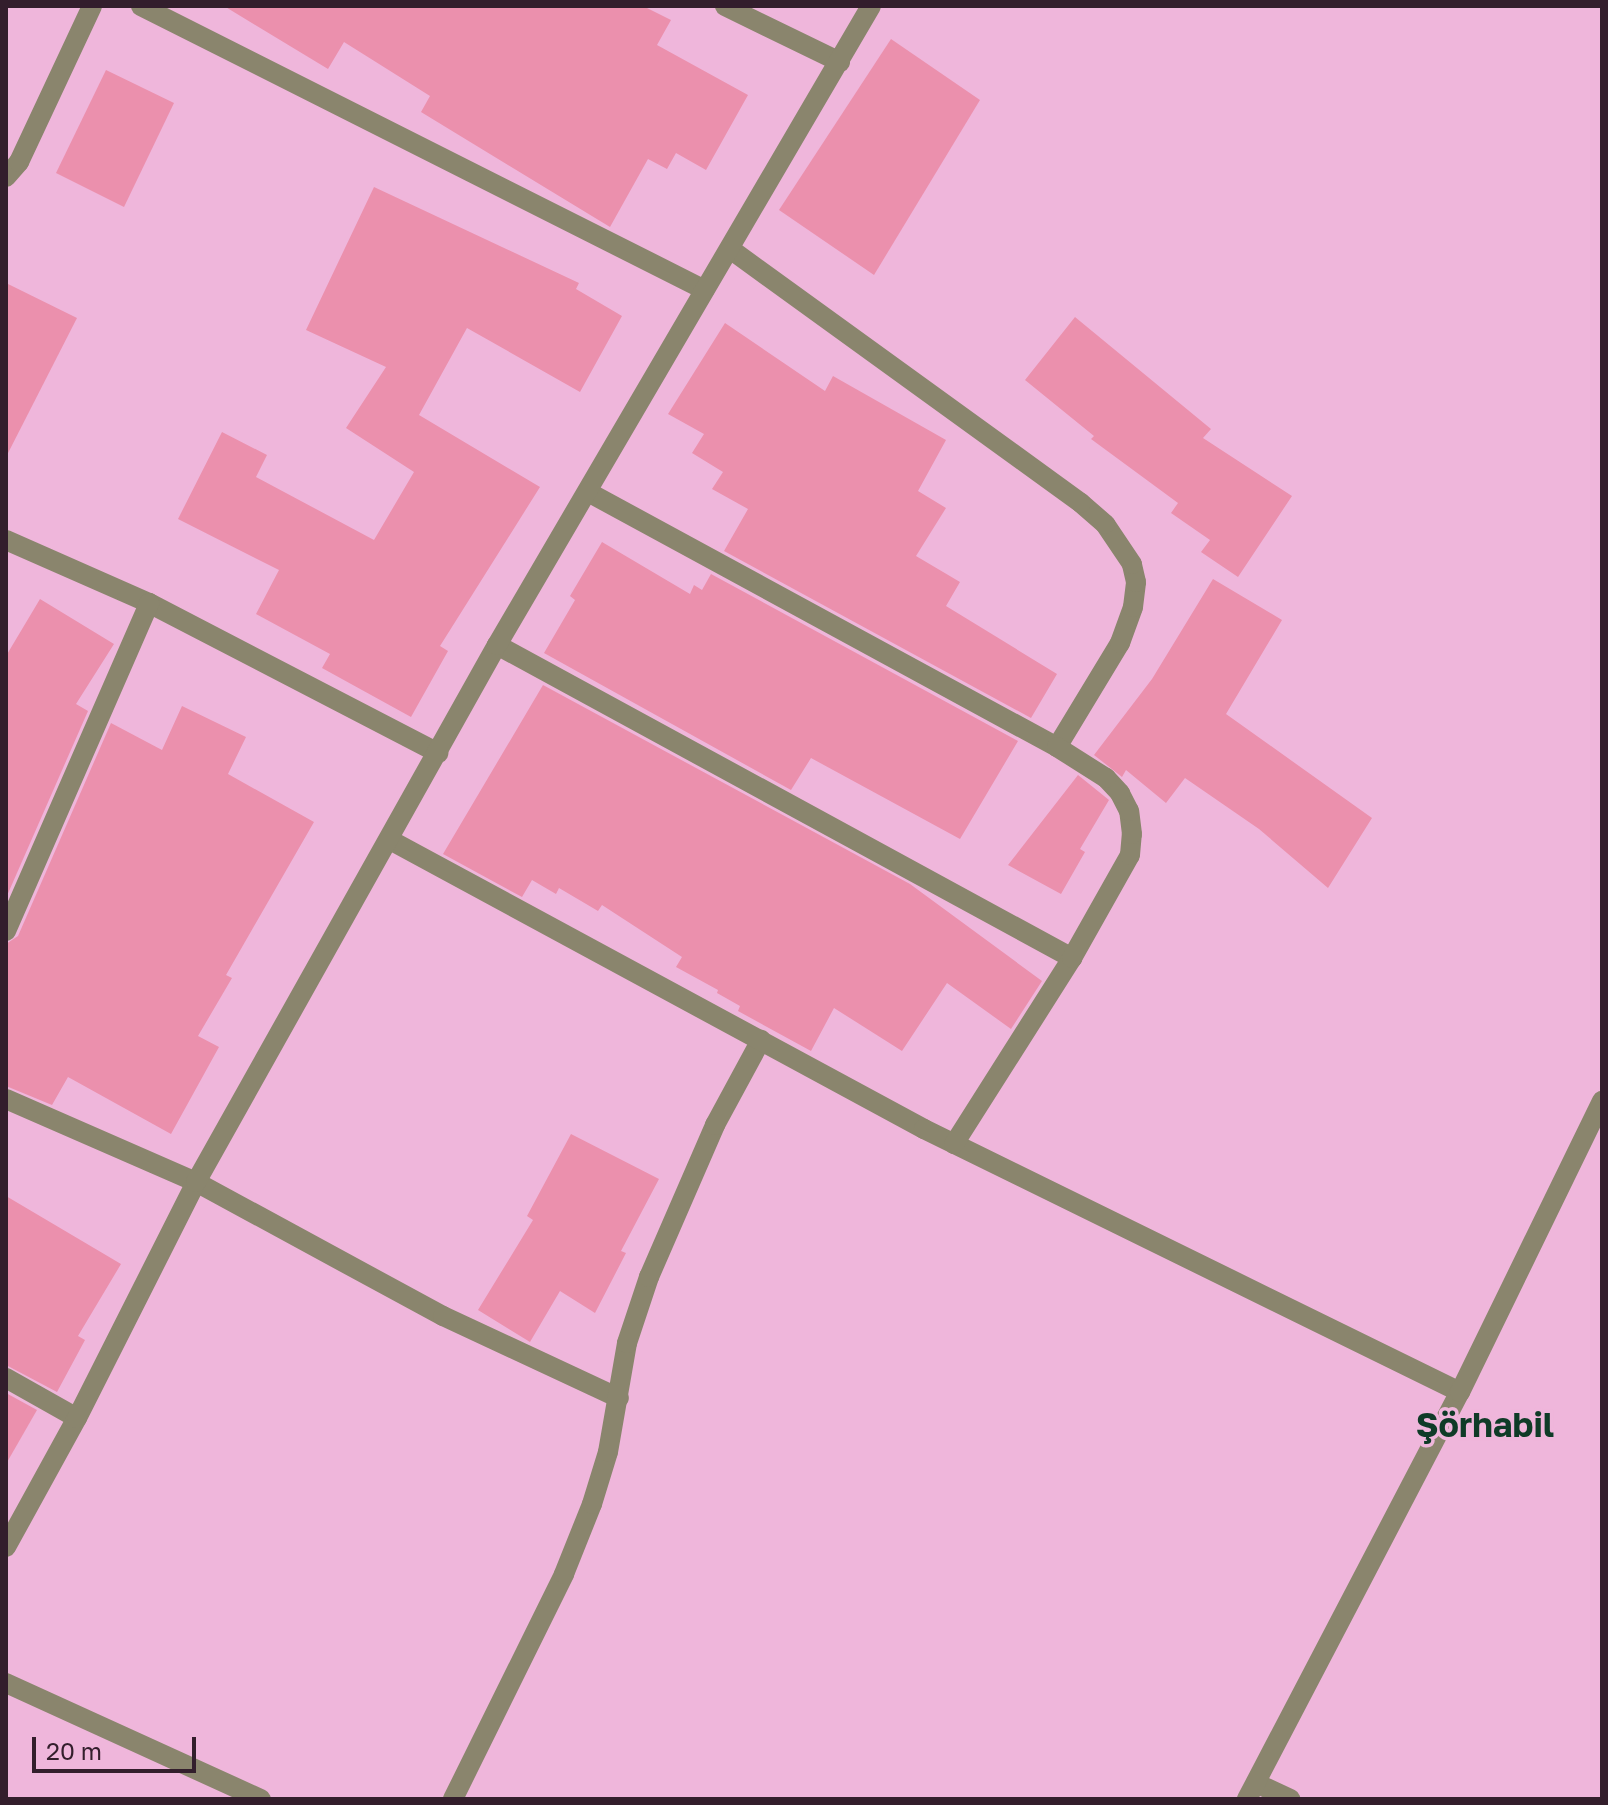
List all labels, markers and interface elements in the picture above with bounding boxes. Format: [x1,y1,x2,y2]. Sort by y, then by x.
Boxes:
district label: Şörhabil [1416,1405,1554,1445]
scale bar [36,1721,200,1771]
text: 20 m [46,1736,102,1765]

